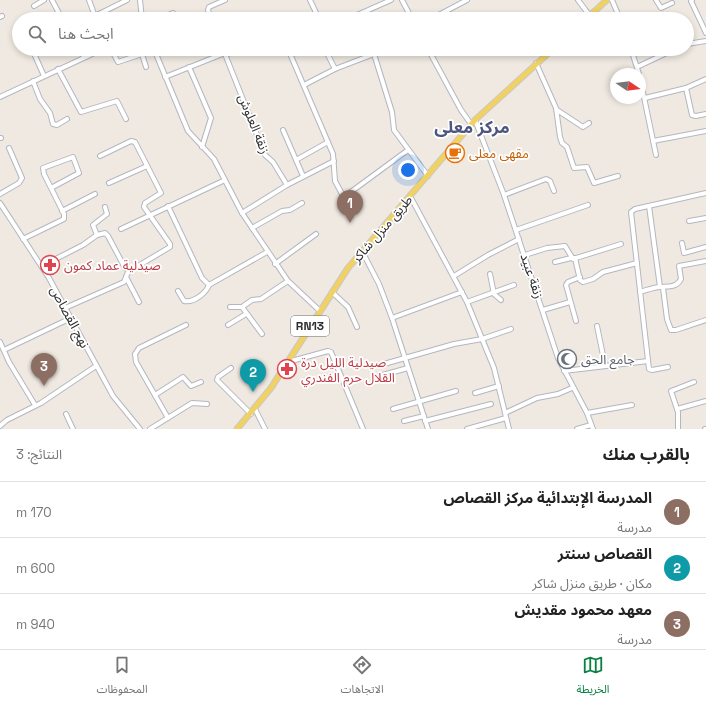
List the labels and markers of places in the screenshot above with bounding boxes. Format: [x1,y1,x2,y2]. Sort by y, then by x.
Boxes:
cafe icon: مقهى معلى [444,142,466,164]
place label: مقهى معلى [469,145,529,162]
pin: 1 [337,190,363,223]
pharmacy icon: صيدلية عماد كمون [39,254,61,276]
place label: صيدلية عماد كمون [64,257,161,274]
mosque icon: جامع الحق [556,348,578,370]
place label: جامع الحق [581,351,635,370]
pin: 3 [31,353,57,386]
place label: صيدلية الليل درة القلال حرم الفندري [301,354,395,388]
pharmacy icon: صيدلية الليل درة القلال حرم الفندري [276,358,298,380]
pin: 2 [240,359,266,392]

